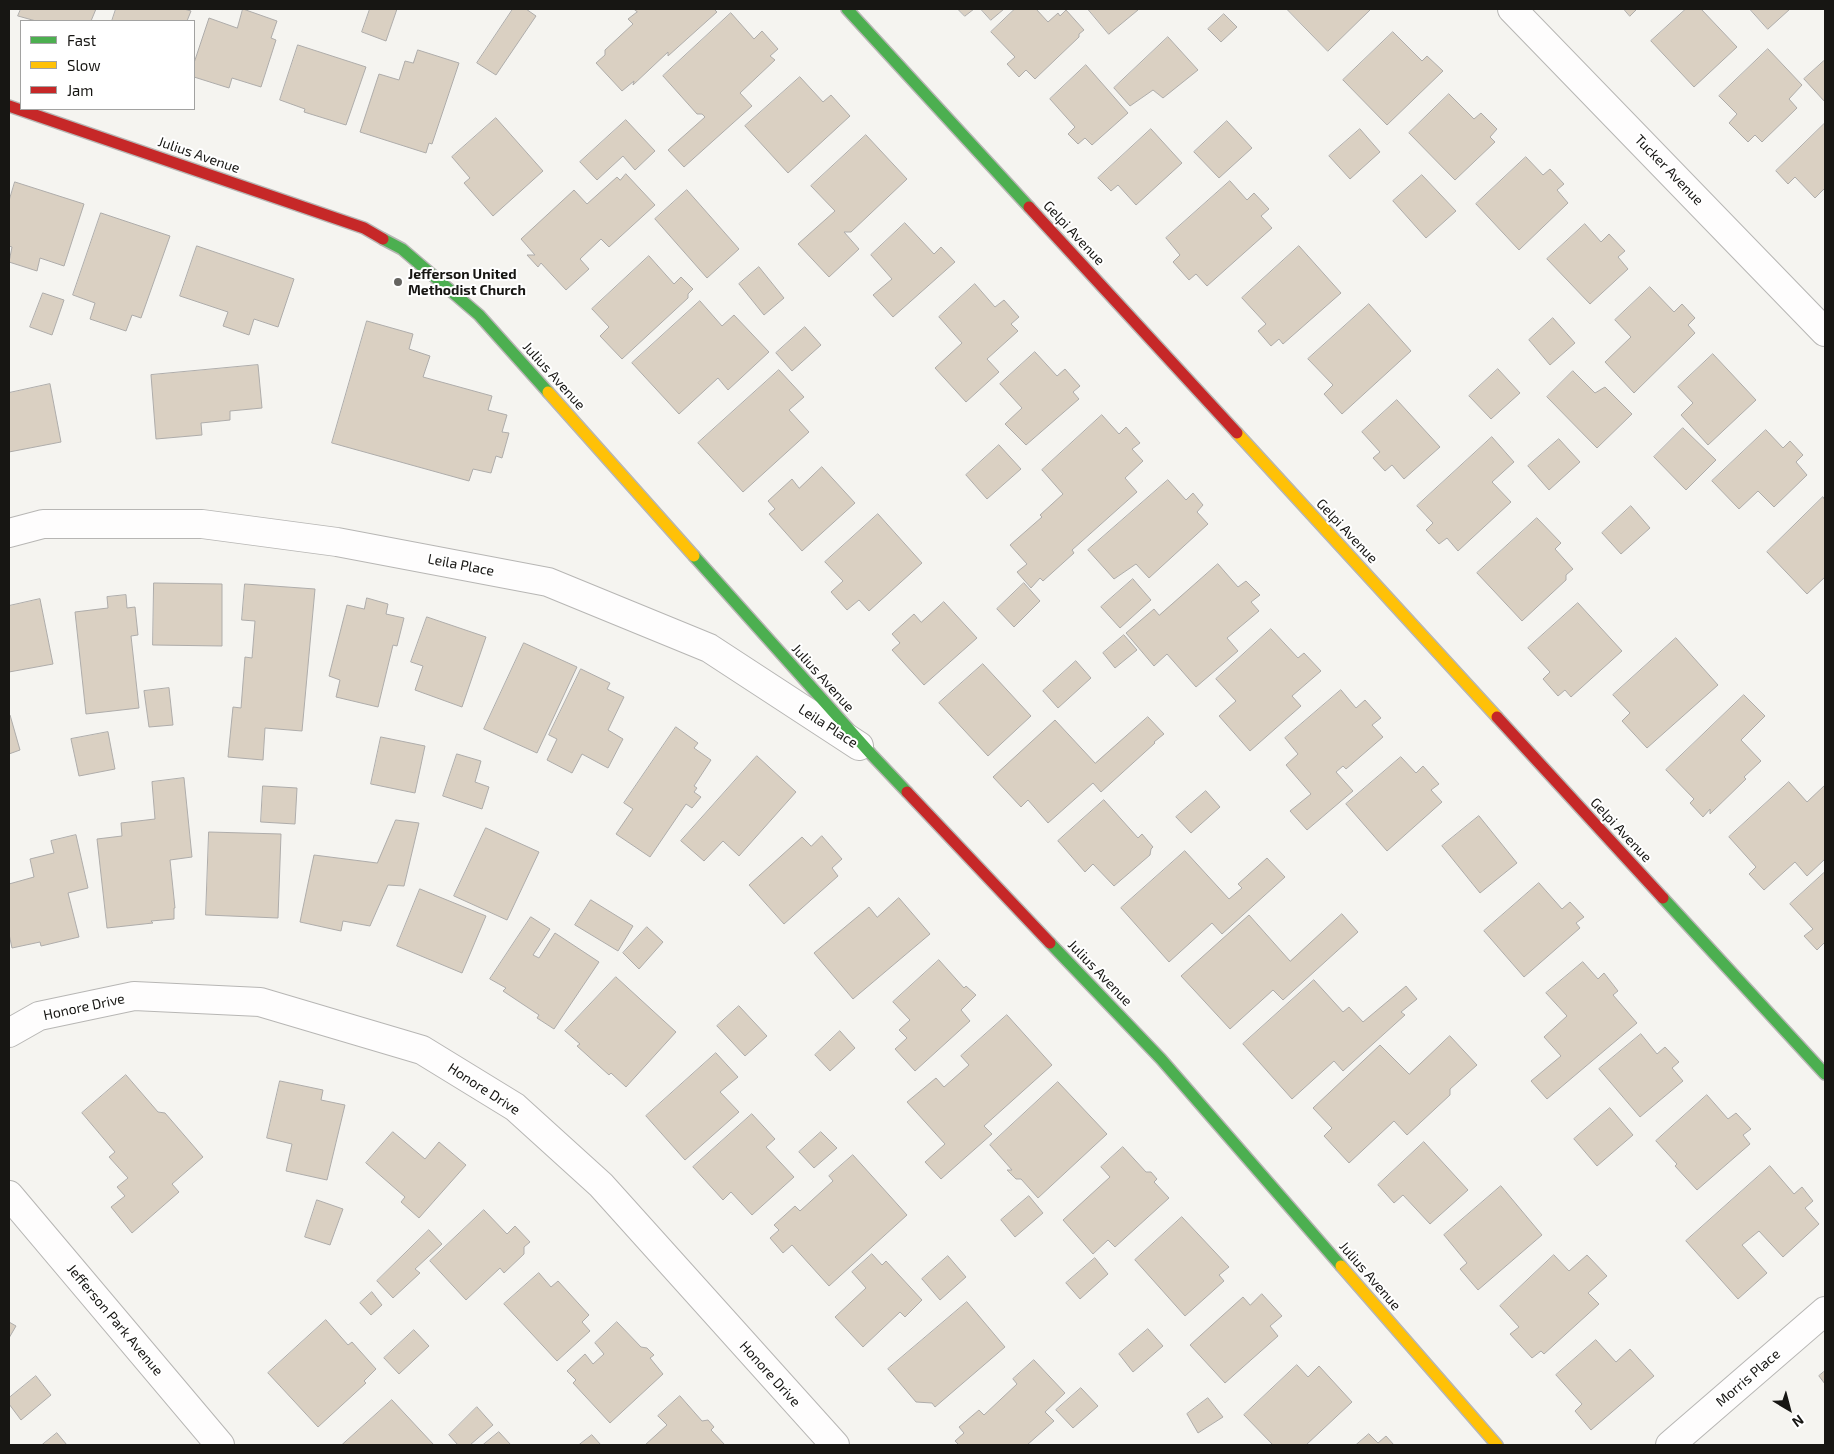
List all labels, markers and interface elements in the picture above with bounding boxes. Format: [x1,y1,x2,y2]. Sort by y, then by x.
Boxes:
legend [20,20,195,110]
text: Fast [67,31,96,49]
text: Slow [67,56,101,74]
text: Jam [67,81,93,99]
street label: Tucker Avenue [1631,131,1707,209]
street label: Julius Avenue [156,133,242,177]
street label: Gelpi Avenue [1040,197,1108,269]
place label: Jefferson United Methodist Church [408,266,526,298]
marker: Jefferson United Methodist Church [392,276,404,288]
street label: Julius Avenue [519,339,589,413]
street label: Gelpi Avenue [1313,495,1381,567]
street label: Leila Place [426,550,496,580]
street label: Julius Avenue [788,641,858,715]
street label: Leila Place [795,701,861,751]
street label: Gelpi Avenue [1587,794,1655,866]
street label: Julius Avenue [1064,936,1136,1010]
street label: Honore Drive [42,990,126,1024]
street label: Honore Drive [445,1059,523,1119]
street label: Julius Avenue [1336,1238,1404,1314]
street label: Jefferson Park Avenue [63,1261,167,1379]
street label: Honore Drive [736,1338,804,1410]
street label: Morris Place [1712,1346,1784,1410]
north arrow [1764,1384,1814,1434]
text: N [1789,1412,1807,1431]

